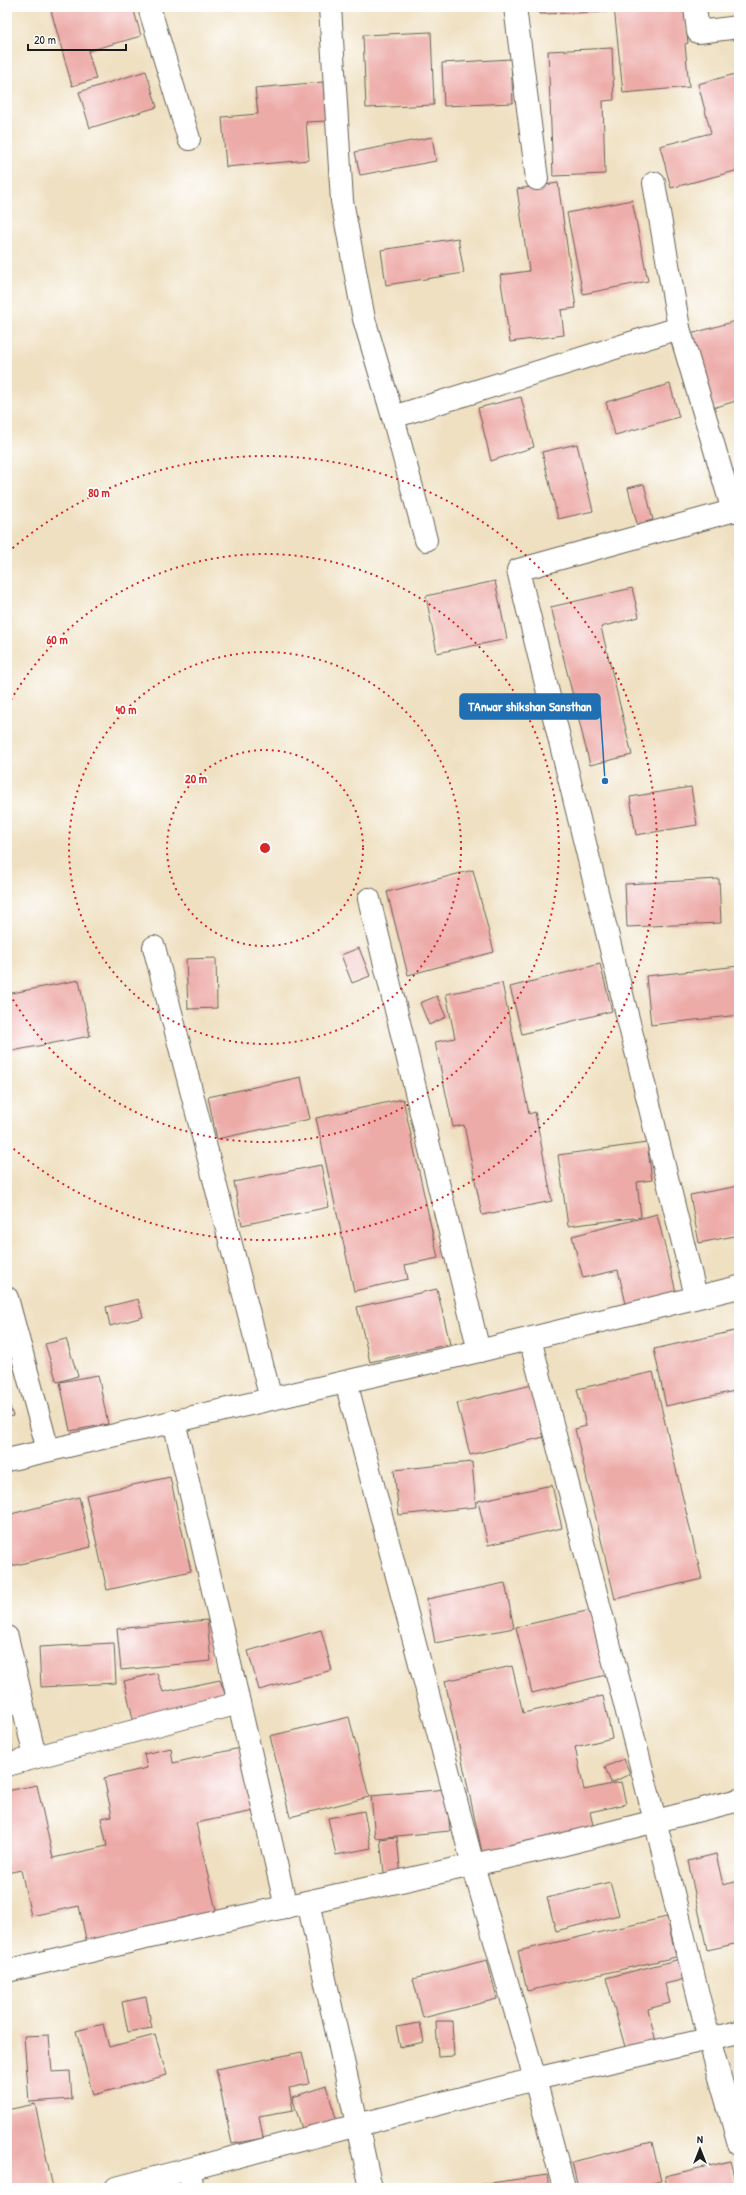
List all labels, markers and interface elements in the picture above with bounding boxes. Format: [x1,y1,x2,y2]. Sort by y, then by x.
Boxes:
scale bar [28,26,126,52]
text: 20 m [34,31,56,48]
text: 80 m [88,484,110,501]
text: 60 m [46,631,68,648]
callout: TAnwar shikshan Sansthan [460,694,600,719]
text: TAnwar shikshan Sansthan [467,697,592,715]
text: 40 m [116,701,136,718]
text: 20 m [185,770,207,787]
centre of rings [258,841,272,855]
north arrow [680,2129,720,2169]
text: N [697,2132,703,2146]

